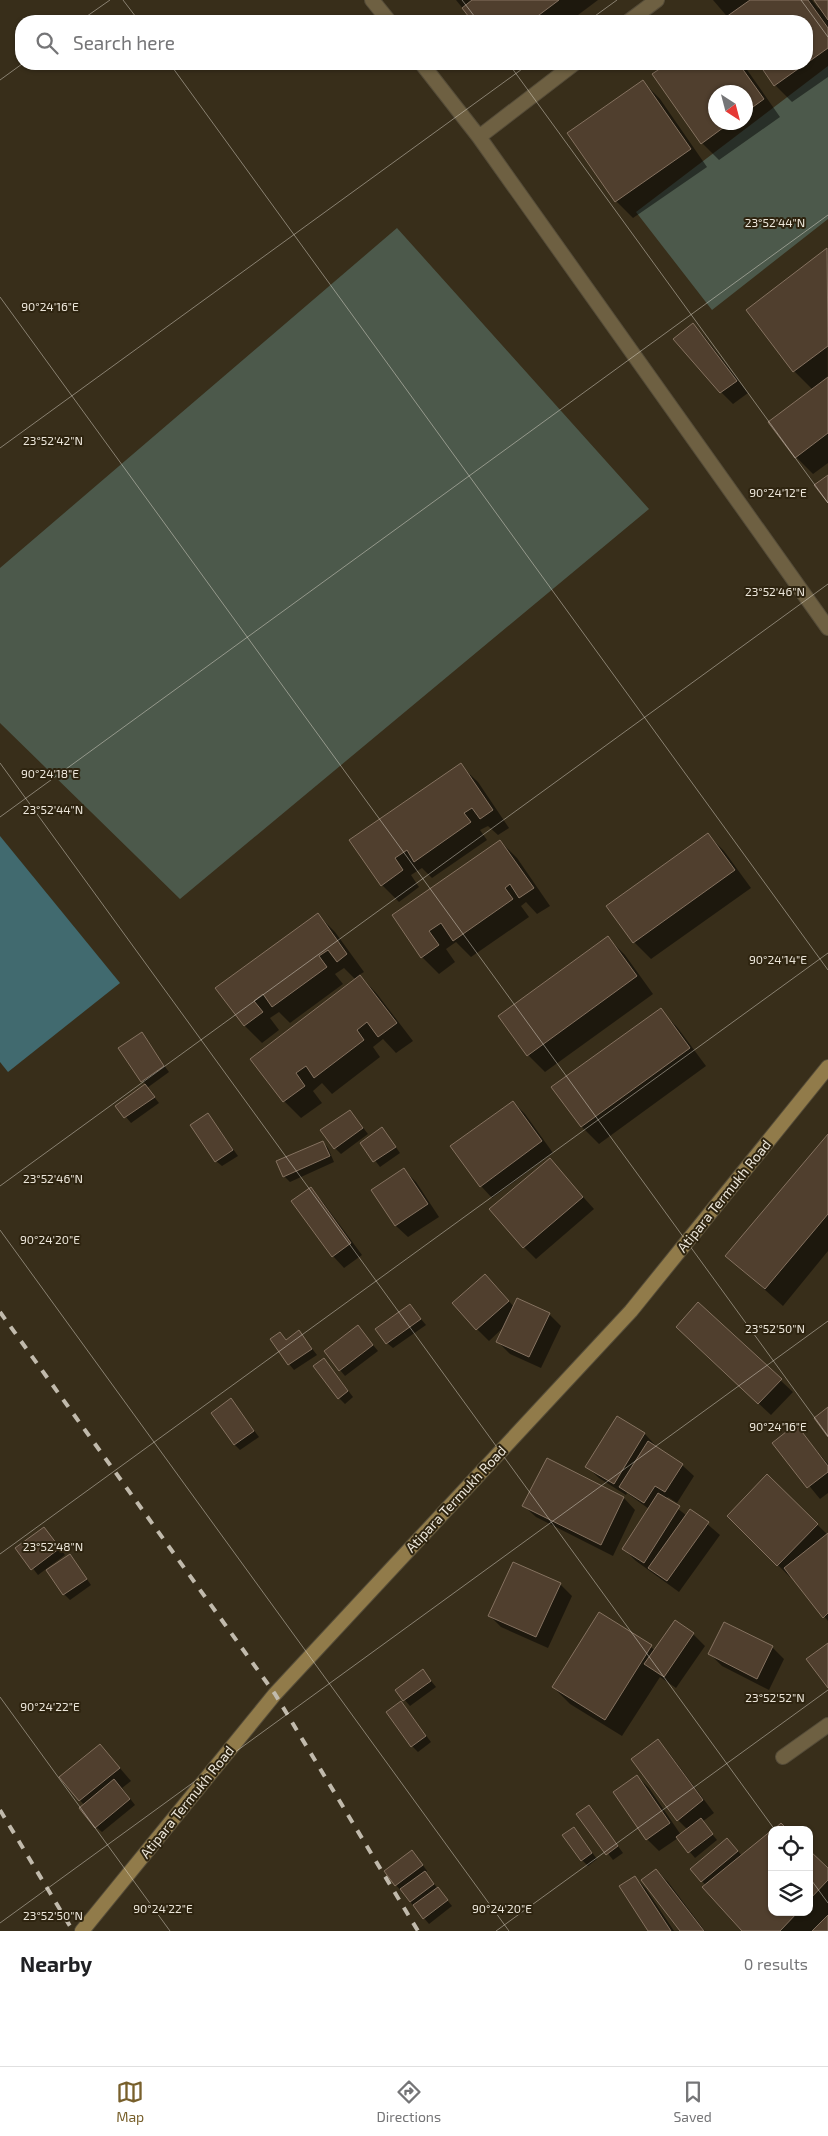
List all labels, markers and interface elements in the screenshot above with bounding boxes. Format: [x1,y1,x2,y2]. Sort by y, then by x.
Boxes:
search box [15,15,813,70]
icon: search [33,29,61,57]
text: Search here [73,31,175,54]
north arrow [708,85,753,130]
text: 23°52'44"N [745,215,805,229]
text: 90°24'16"E [21,299,79,313]
text: 23°52'42"N [23,433,83,447]
text: 90°24'12"E [749,485,807,499]
text: 23°52'46"N [745,584,805,598]
text: 90°24'18"E [21,766,79,780]
text: 23°52'44"N [23,802,83,816]
text: 90°24'14"E [749,952,807,966]
street label: Atipara Termukh Road [673,1136,774,1255]
text: 23°52'46"N [23,1171,83,1185]
text: 90°24'20"E [20,1232,80,1246]
text: 23°52'50"N [745,1321,805,1335]
text: 90°24'16"E [749,1419,807,1433]
street label: Atipara Termukh Road [402,1442,510,1556]
text: 23°52'48"N [23,1539,83,1553]
text: 23°52'52"N [745,1690,805,1704]
text: 90°24'22"E [20,1699,80,1713]
street label: Atipara Termukh Road [136,1742,237,1861]
map controls [768,1826,813,1916]
button: locate [768,1826,813,1871]
button: layers [768,1871,813,1916]
text: 90°24'22"E [133,1901,193,1915]
text: 90°24'20"E [472,1901,532,1915]
text: 23°52'50"N [23,1908,83,1922]
text: Nearby [20,1951,92,1976]
text: 0 results [744,1954,808,1973]
tab: Map [116,2078,144,2125]
tab: Directions [377,2078,441,2125]
tab: Saved [673,2078,712,2125]

